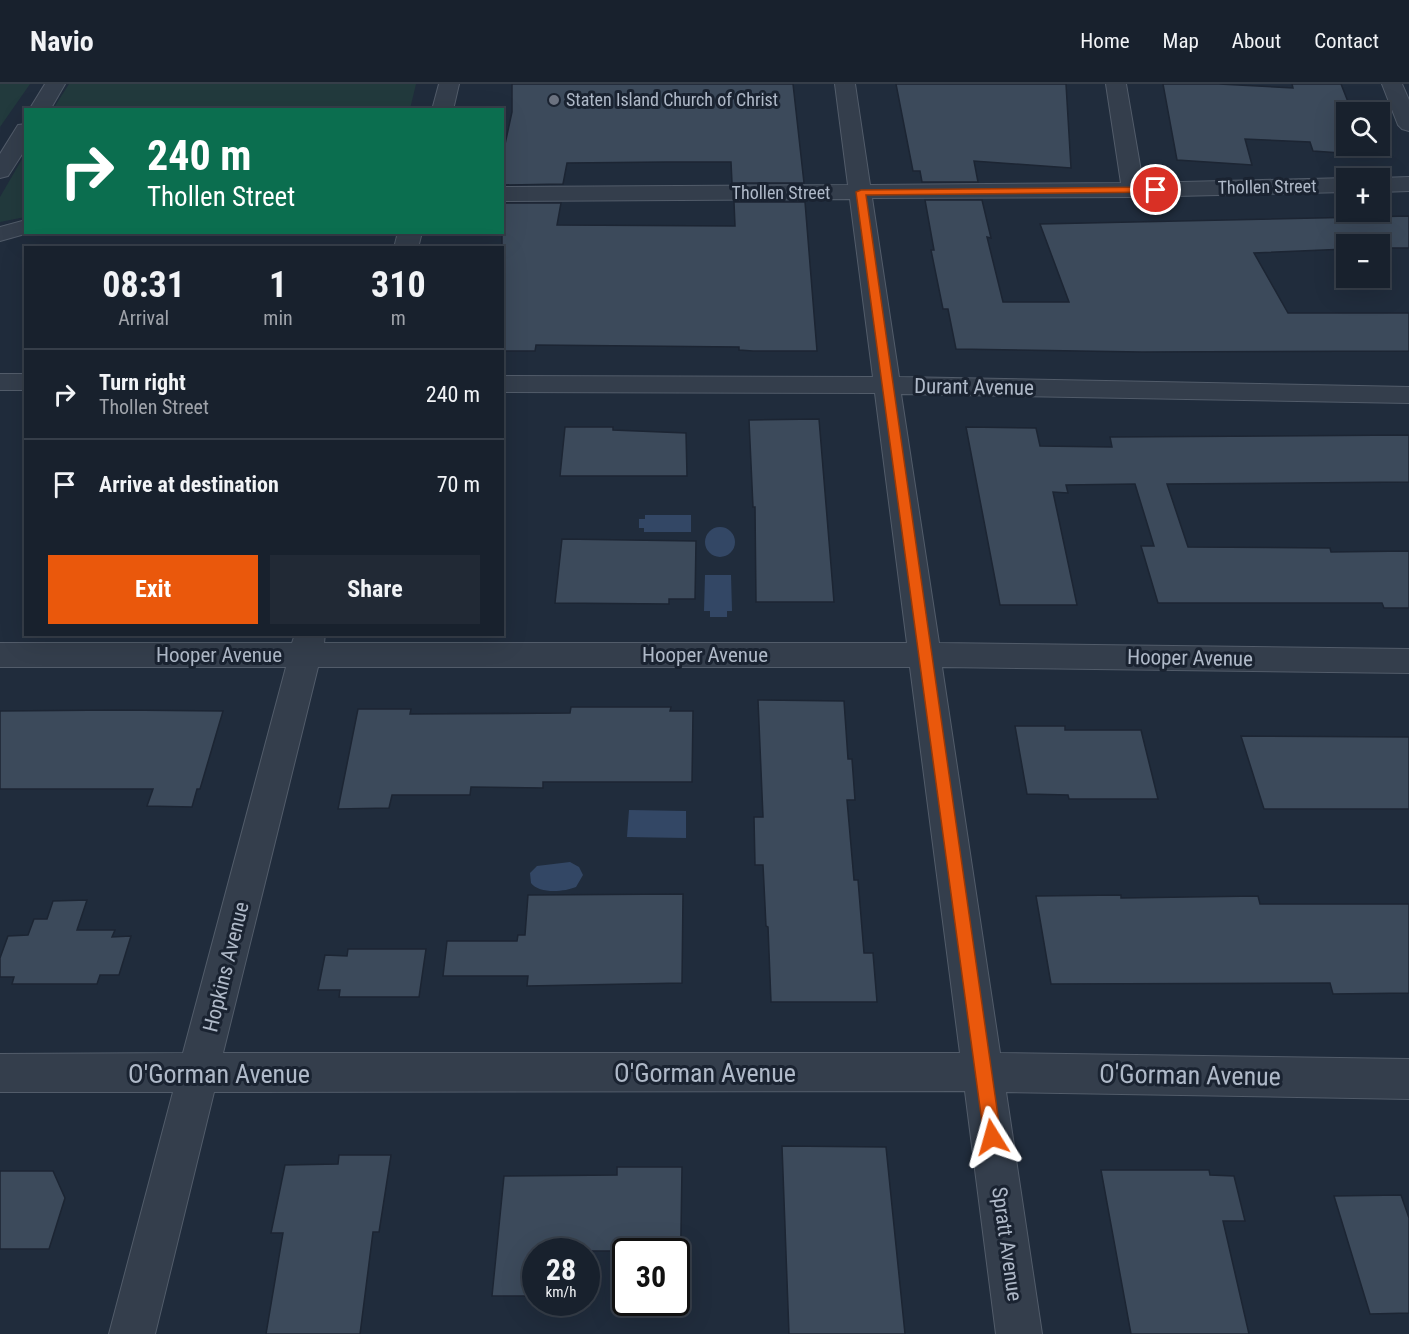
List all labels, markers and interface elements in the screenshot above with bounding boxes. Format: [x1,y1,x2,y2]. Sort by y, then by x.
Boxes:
text: Navio [30,25,94,58]
text: Home [1080,29,1130,53]
text: Map [1163,29,1199,53]
text: About [1232,29,1281,53]
text: Contact [1314,29,1379,53]
place label: Staten Island Church of Christ [566,89,778,110]
marker: Staten Island Church of Christ [547,93,561,107]
map controls [1336,102,1390,288]
button: search [1336,102,1390,156]
text: 240 m [147,131,252,180]
icon: right [48,132,126,210]
pin [1130,164,1181,215]
button: + [1336,168,1390,222]
icon: arrive [1139,173,1172,206]
street label: Thollen Street [1217,175,1317,198]
text: Thollen Street [147,181,295,213]
street label: Thollen Street [732,182,830,203]
button: − [1336,234,1390,288]
text: 08:31 [102,264,185,306]
text: 1 [269,264,287,306]
text: 310 [371,264,426,306]
text: Arrival [118,306,169,330]
text: min [263,306,293,330]
text: m [391,306,406,330]
text: Turn right [99,370,186,395]
street label: Durant Avenue [914,374,1034,400]
icon: right [48,378,81,411]
text: 240 m [426,382,480,407]
text: Thollen Street [99,395,209,419]
icon: arrive [48,468,81,501]
text: Arrive at destination [99,472,279,497]
text: 70 m [437,472,480,497]
button: Exit [48,555,258,624]
button: Share [270,555,480,624]
street label: Hooper Avenue [156,643,282,667]
street label: Hooper Avenue [642,643,768,667]
street label: Hooper Avenue [1127,645,1253,671]
street label: Hopkins Avenue [198,899,254,1035]
street label: O'Gorman Avenue [614,1058,796,1088]
street label: O'Gorman Avenue [1099,1058,1281,1092]
street label: O'Gorman Avenue [128,1059,310,1089]
position arrow [960,1105,1024,1169]
street label: Spratt Avenue [987,1185,1027,1303]
speed limit sign: 30 [612,1238,690,1316]
text: 28 [546,1252,576,1287]
text: km/h [546,1283,576,1301]

